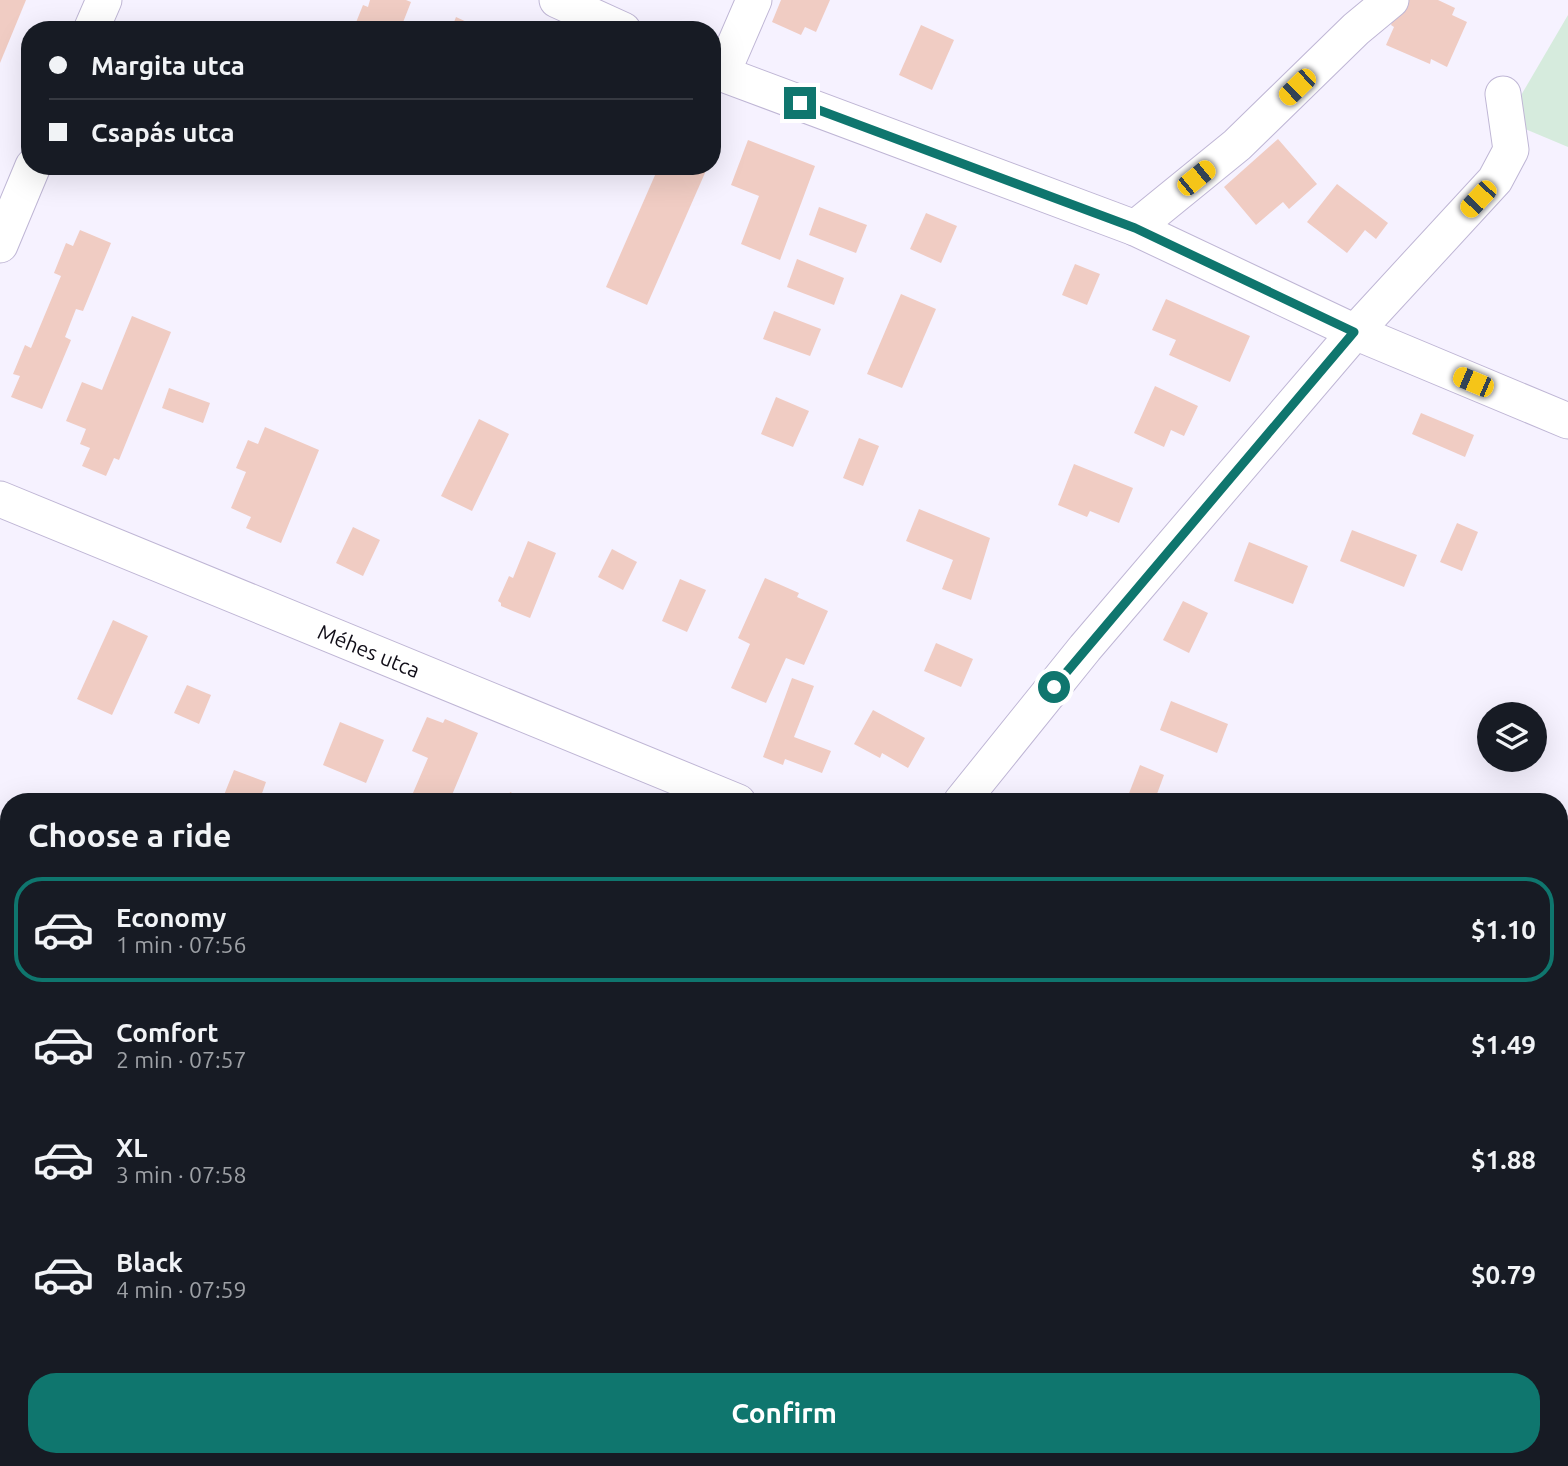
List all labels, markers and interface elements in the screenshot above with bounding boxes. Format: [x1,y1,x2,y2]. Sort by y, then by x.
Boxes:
text: Margita utca [91,51,245,80]
car [1275,65,1320,109]
route end [784,87,816,119]
text: Csapás utca [91,118,235,147]
car [1174,157,1219,199]
car [1456,176,1501,222]
car [1450,364,1497,400]
street label: Méhes utca [315,619,424,682]
route start [1038,671,1070,703]
map controls [1477,702,1547,772]
button: layers [1477,702,1547,772]
text: Choose a ride [28,817,231,853]
icon: car [32,898,95,961]
text: Economy [116,903,226,932]
text: $1.10 [1471,915,1536,944]
text: 1 min · 07:56 [116,932,247,957]
icon: car [32,1013,95,1076]
text: Comfort [116,1018,219,1047]
text: $1.49 [1471,1030,1536,1059]
text: 2 min · 07:57 [116,1047,247,1072]
icon: car [32,1128,95,1191]
text: XL [116,1133,147,1162]
text: $1.88 [1471,1145,1536,1174]
text: 3 min · 07:58 [116,1162,247,1187]
icon: car [32,1243,95,1306]
text: Black [116,1248,183,1277]
text: $0.79 [1471,1260,1536,1289]
text: 4 min · 07:59 [116,1277,247,1302]
button: Confirm [28,1373,1540,1453]

